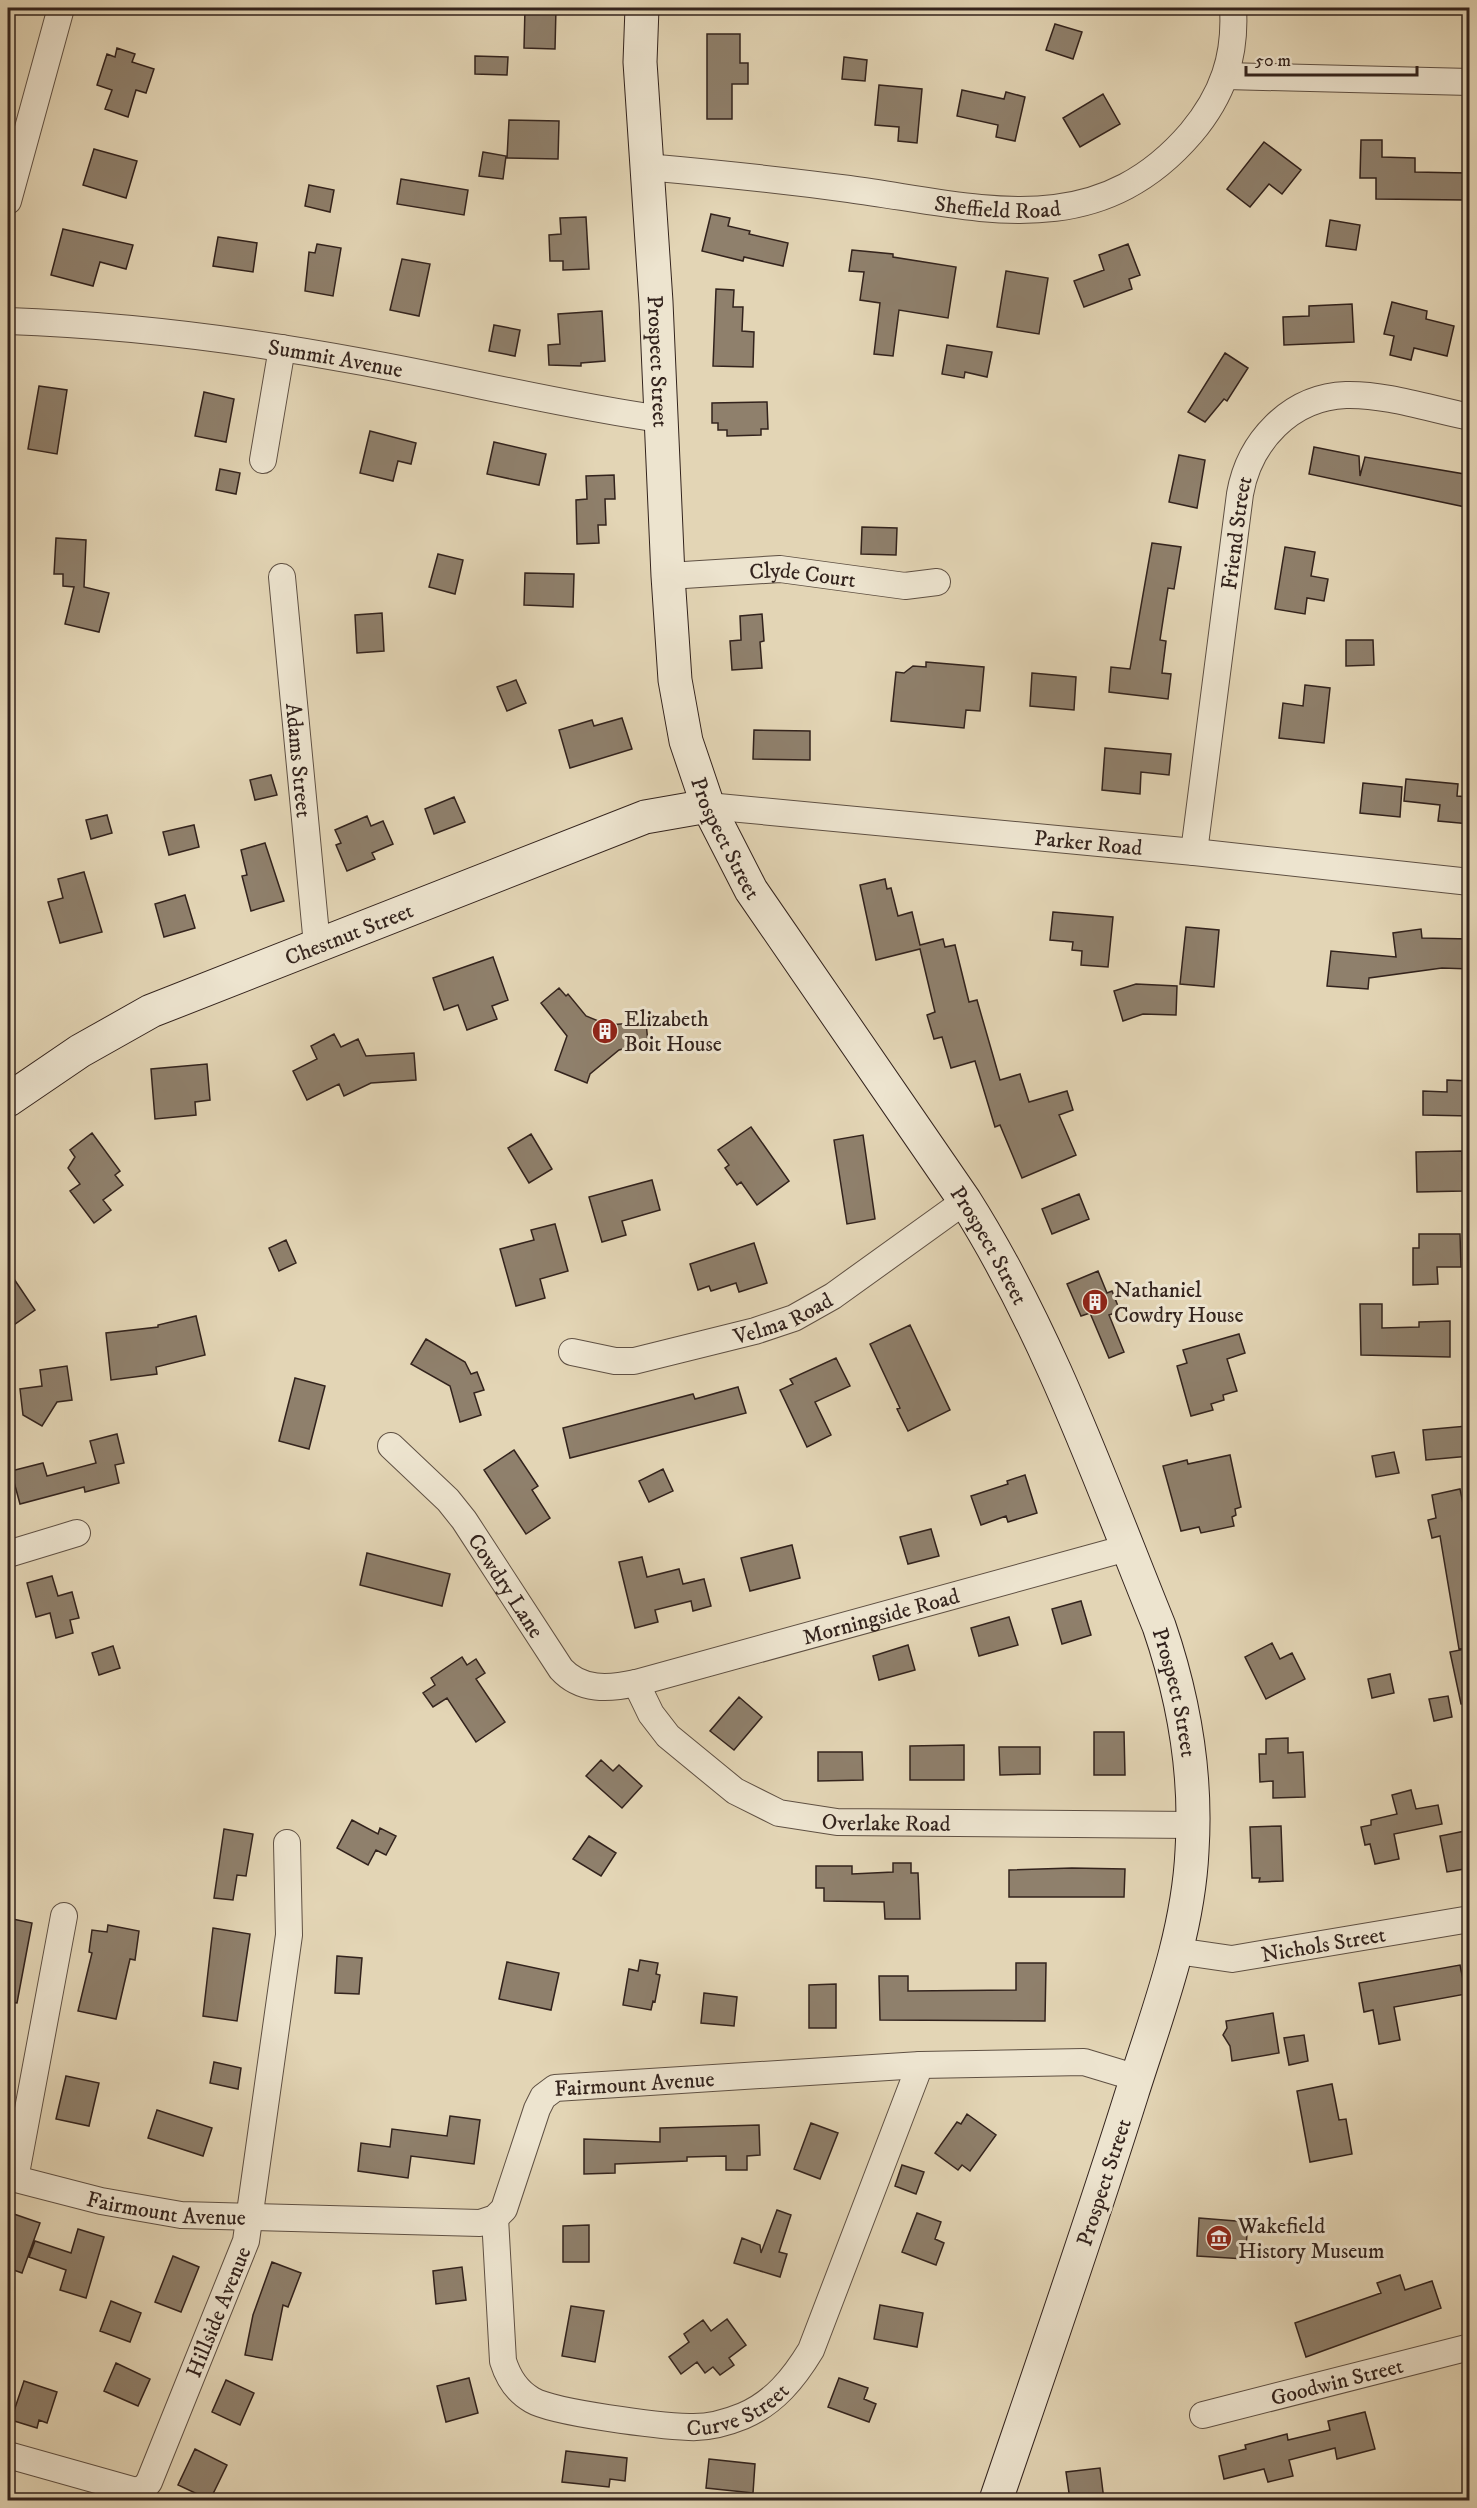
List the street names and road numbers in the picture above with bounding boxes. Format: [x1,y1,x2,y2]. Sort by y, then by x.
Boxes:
street label: Sheffield Road [933,190,1062,225]
street label: Prospect Street [641,294,673,428]
street label: Summit Avenue [266,334,405,384]
street label: Friend Street [1216,473,1259,591]
street label: Clyde Court [748,557,857,594]
street label: Adams Street [279,702,317,819]
street label: Prospect Street [684,774,766,905]
street label: Parker Road [1033,825,1143,862]
street label: Chestnut Street [281,897,417,972]
street label: Prospect Street [944,1181,1033,1309]
street label: Velma Road [730,1287,838,1351]
street label: Cowdry Lane [461,1529,549,1643]
street label: Morningside Road [800,1583,963,1652]
street label: Prospect Street [1146,1624,1201,1759]
street label: Overlake Road [820,1808,951,1838]
street label: Nichols Street [1259,1921,1388,1969]
street label: Fairmount Avenue [553,2066,715,2103]
street label: Prospect Street [1071,2115,1138,2250]
street label: Fairmount Avenue [83,2186,246,2232]
street label: Hillside Avenue [181,2243,257,2382]
street label: Goodwin Street [1268,2353,1406,2412]
street label: Curve Street [686,2378,795,2442]

